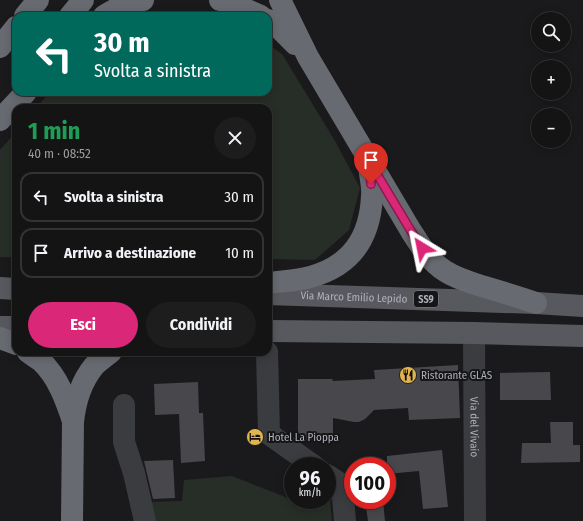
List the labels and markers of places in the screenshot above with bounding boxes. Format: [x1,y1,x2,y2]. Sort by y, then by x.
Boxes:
pin [354,143,388,184]
restaurant icon: Ristorante GLAS [398,365,418,385]
place label: Ristorante GLAS [421,369,493,382]
hotel icon: Hotel La Pioppa [245,427,265,447]
place label: Hotel La Pioppa [268,431,339,444]

